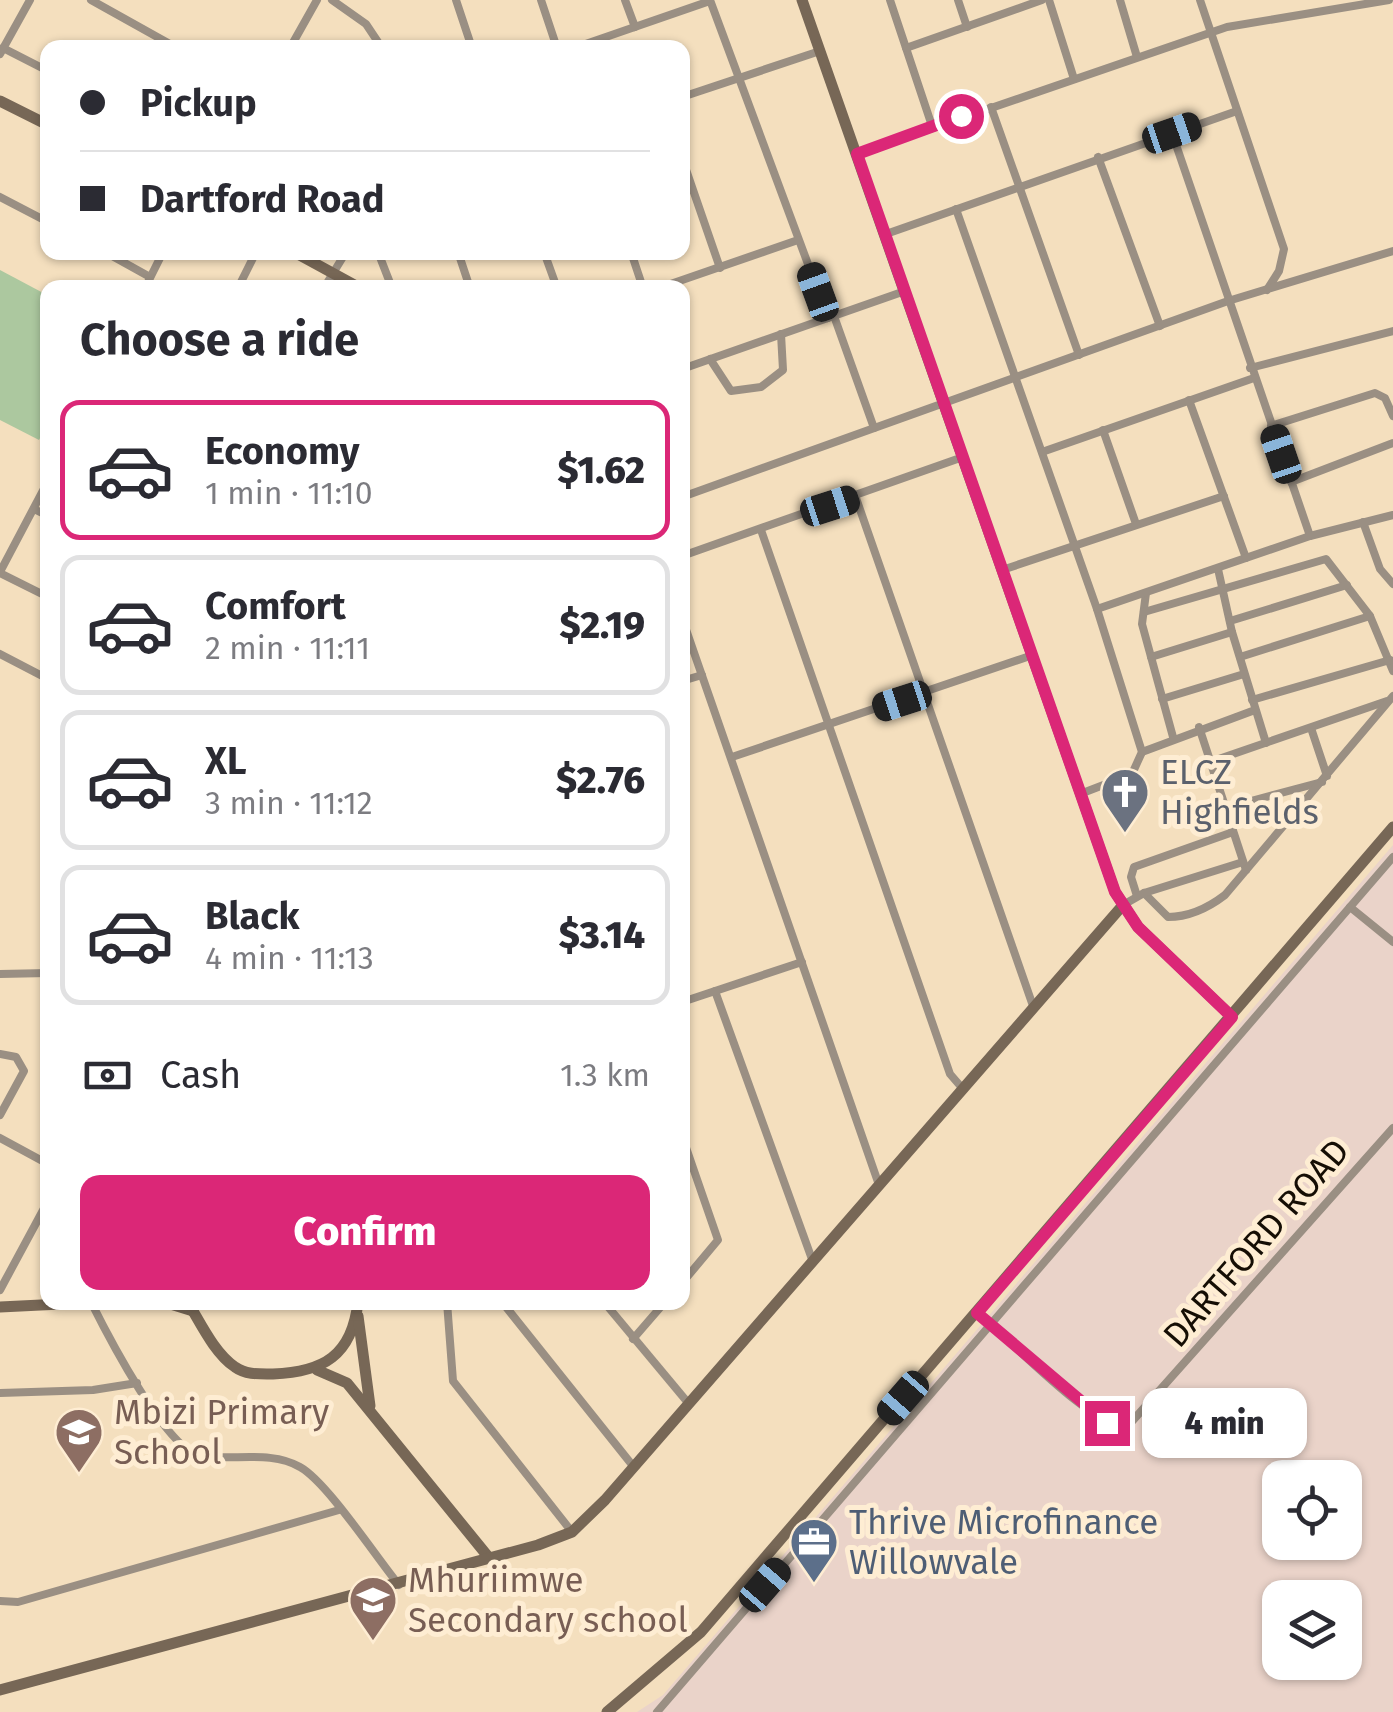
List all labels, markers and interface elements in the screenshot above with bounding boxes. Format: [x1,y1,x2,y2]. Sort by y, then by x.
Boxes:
text: Pickup [140,80,257,126]
route start [939,94,984,139]
car [1139,109,1205,157]
text: Dartford Road [140,176,385,222]
car [794,259,842,325]
text: Choose a ride [80,313,359,367]
car [1257,421,1305,487]
icon: car [85,425,175,515]
text: Economy [205,428,360,474]
text: $1.62 [558,447,645,493]
text: 1 min · 11:10 [205,474,373,512]
car [797,482,863,530]
icon: car [85,580,175,670]
text: Comfort [205,583,346,629]
text: $2.19 [559,602,645,648]
text: 2 min · 11:11 [205,629,370,667]
car [869,677,935,725]
icon: car [85,735,175,825]
text: XL [205,738,247,784]
place label: ELCZ Highfields [1160,751,1319,833]
text: $2.76 [556,757,645,803]
church icon: ELCZ Highfields [1099,766,1151,834]
text: 3 min · 11:12 [205,784,373,822]
icon: car [85,890,175,980]
text: Black [205,893,300,939]
text: $3.14 [559,912,645,958]
text: 4 min · 11:13 [205,939,374,977]
icon: cash [80,1048,135,1103]
text: Cash [160,1052,241,1098]
text: 1.3 km [560,1056,650,1094]
street label: DARTFORD ROAD [1154,1130,1358,1356]
button: Confirm [80,1175,650,1290]
car [872,1366,934,1430]
callout: 4 min [1142,1388,1307,1458]
place label: Mbizi Primary School [114,1391,329,1473]
route end [1085,1401,1130,1446]
text: 4 min [1184,1404,1265,1442]
school or university icon: Mbizi Primary School [53,1406,105,1474]
map controls [1262,1460,1362,1680]
button: locate [1262,1460,1362,1560]
place label: Thrive Microfinance Willowvale [849,1501,1158,1583]
office icon: Thrive Microfinance Willowvale [788,1516,840,1584]
car [734,1553,796,1617]
place label: Mhuriimwe Secondary school [408,1559,688,1641]
school or university icon: Mhuriimwe Secondary school [347,1574,399,1642]
button: layers [1262,1580,1362,1680]

